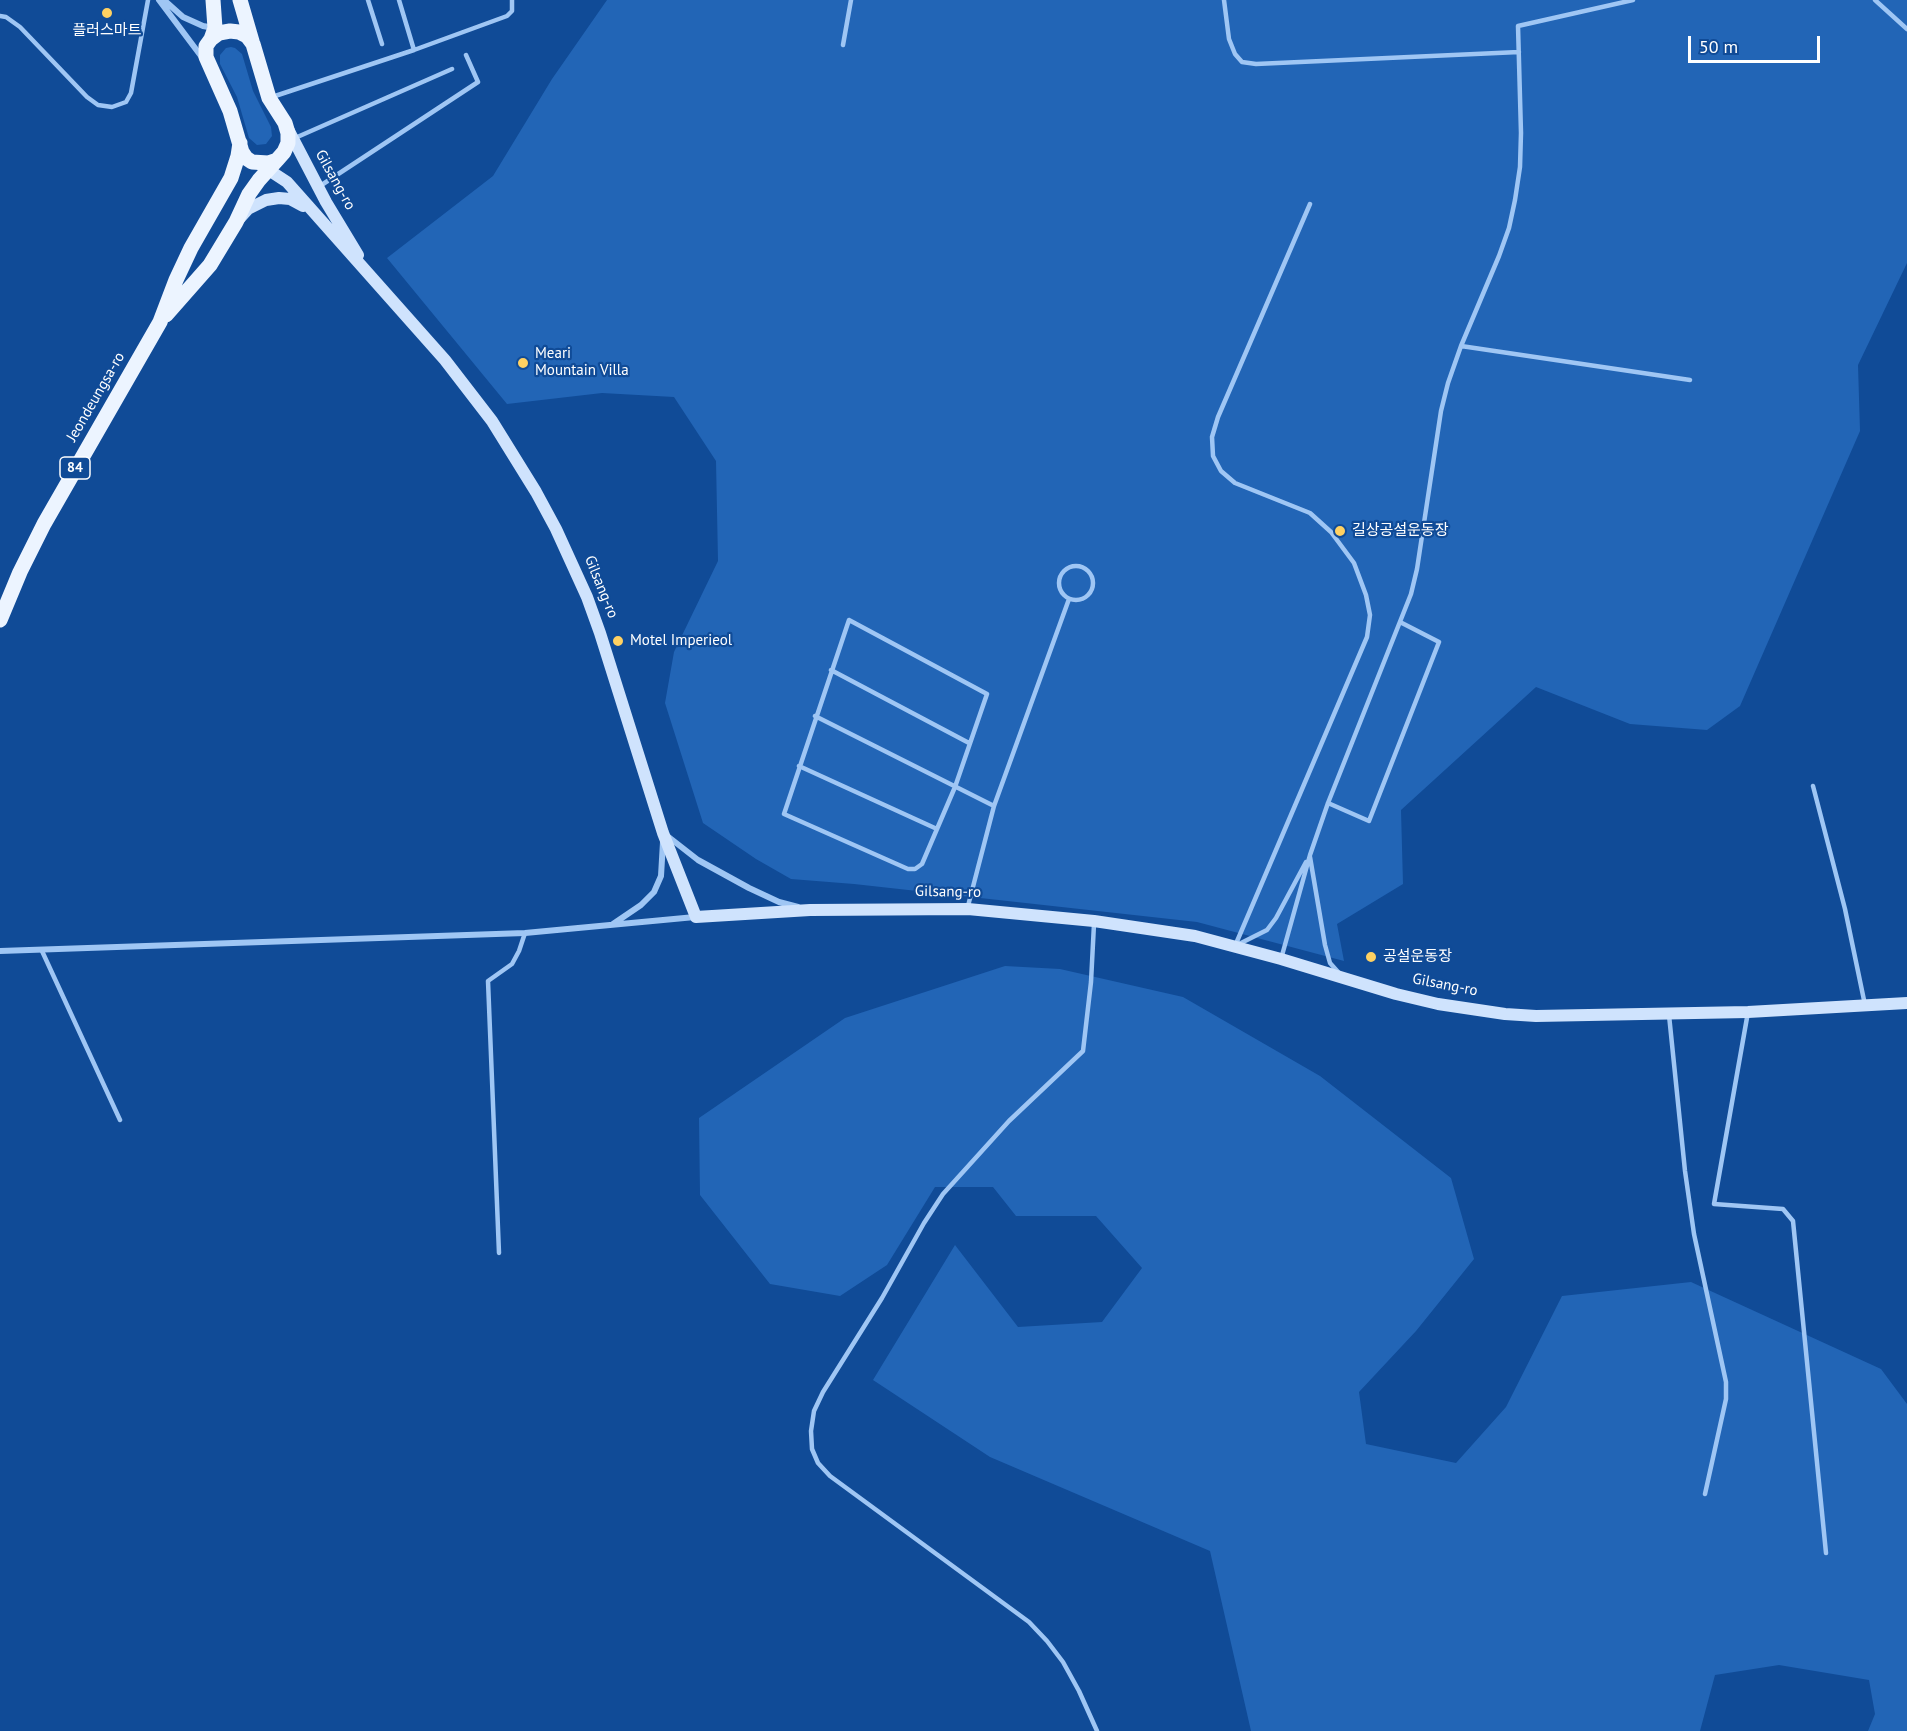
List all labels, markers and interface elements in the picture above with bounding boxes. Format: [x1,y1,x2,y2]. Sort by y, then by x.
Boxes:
marker: 플러스마트 [100,6,114,20]
place label: 플러스마트 [73,22,141,40]
scale bar [1691,24,1823,62]
text: 50 m [1699,35,1738,58]
street label: Gilsang-ro [311,147,359,213]
place label: Meari Mountain Villa [535,345,629,380]
street label: Jeondeungsa-ro [63,349,129,445]
marker: Meari Mountain Villa [516,356,530,370]
road number: 84 [60,457,90,479]
place label: 길상공설운동장 [1352,522,1449,540]
marker: 길상공설운동장 [1333,524,1347,538]
street label: Gilsang-ro [580,553,622,621]
place label: Motel Imperieol [630,632,732,650]
marker: Motel Imperieol [611,634,625,648]
street label: Gilsang-ro [915,882,981,902]
place label: 공설운동장 [1383,948,1452,966]
marker: 공설운동장 [1364,950,1378,964]
street label: Gilsang-ro [1411,970,1479,1000]

